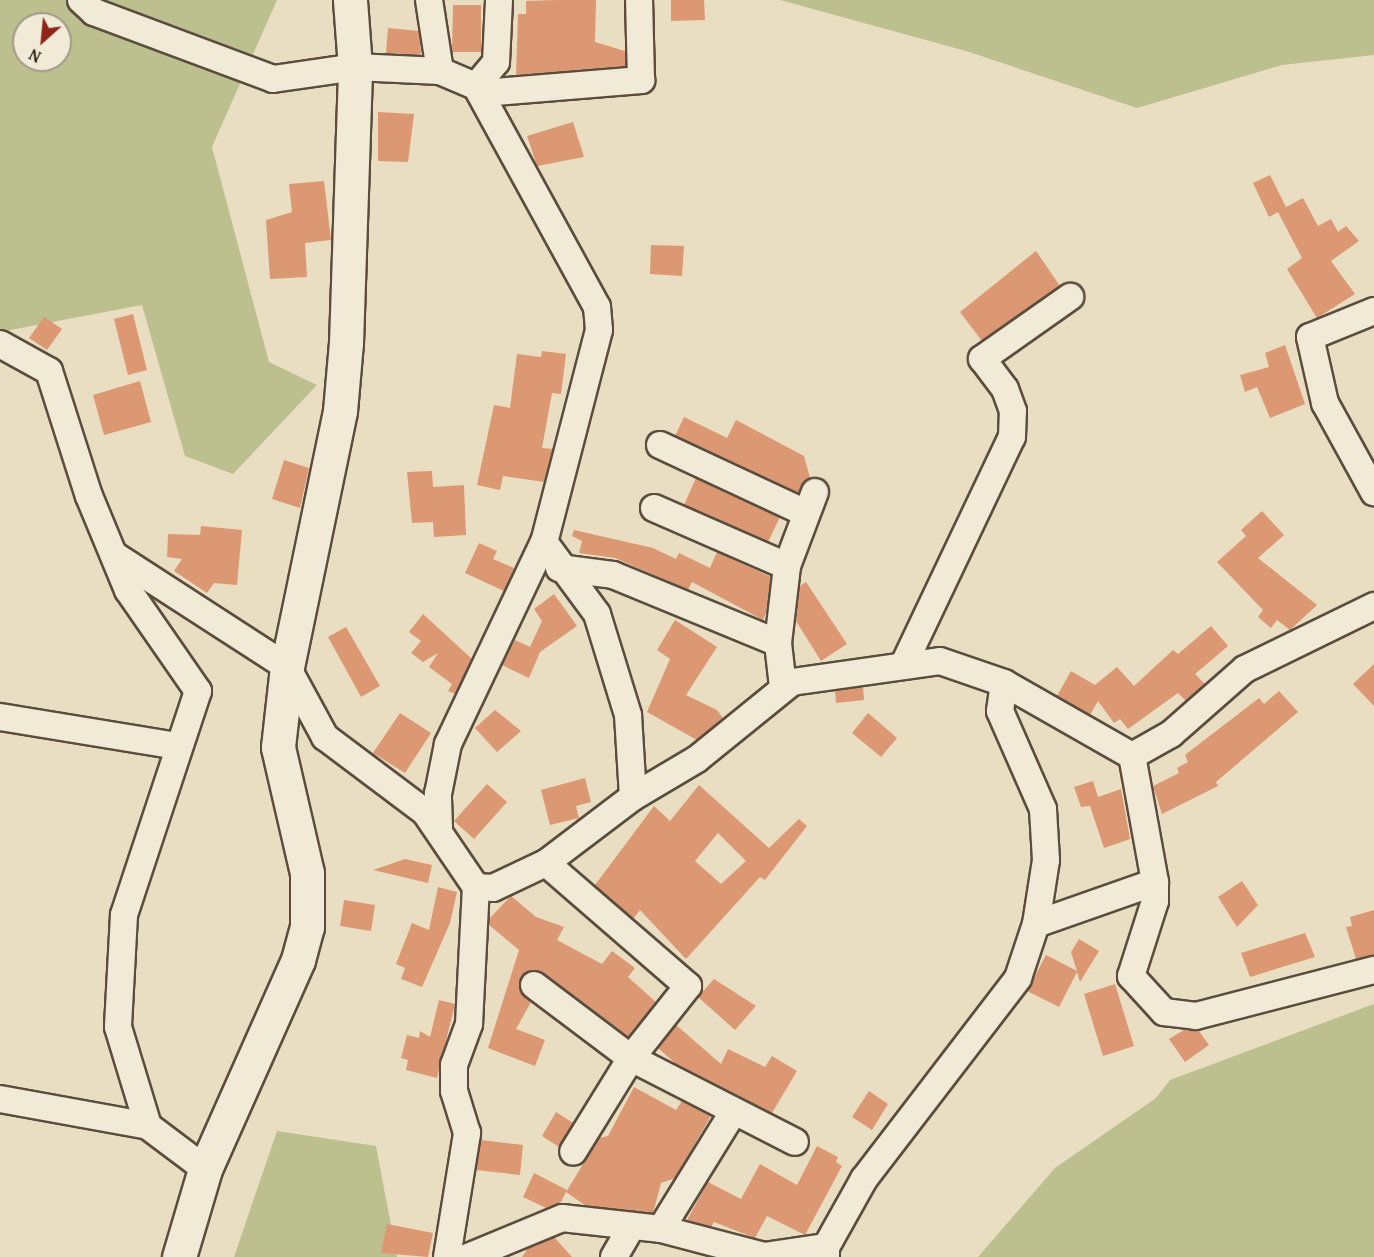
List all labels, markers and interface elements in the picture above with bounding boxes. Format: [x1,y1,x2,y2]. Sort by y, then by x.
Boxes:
north arrow [12,12,72,72]
text: N [25,43,45,69]

